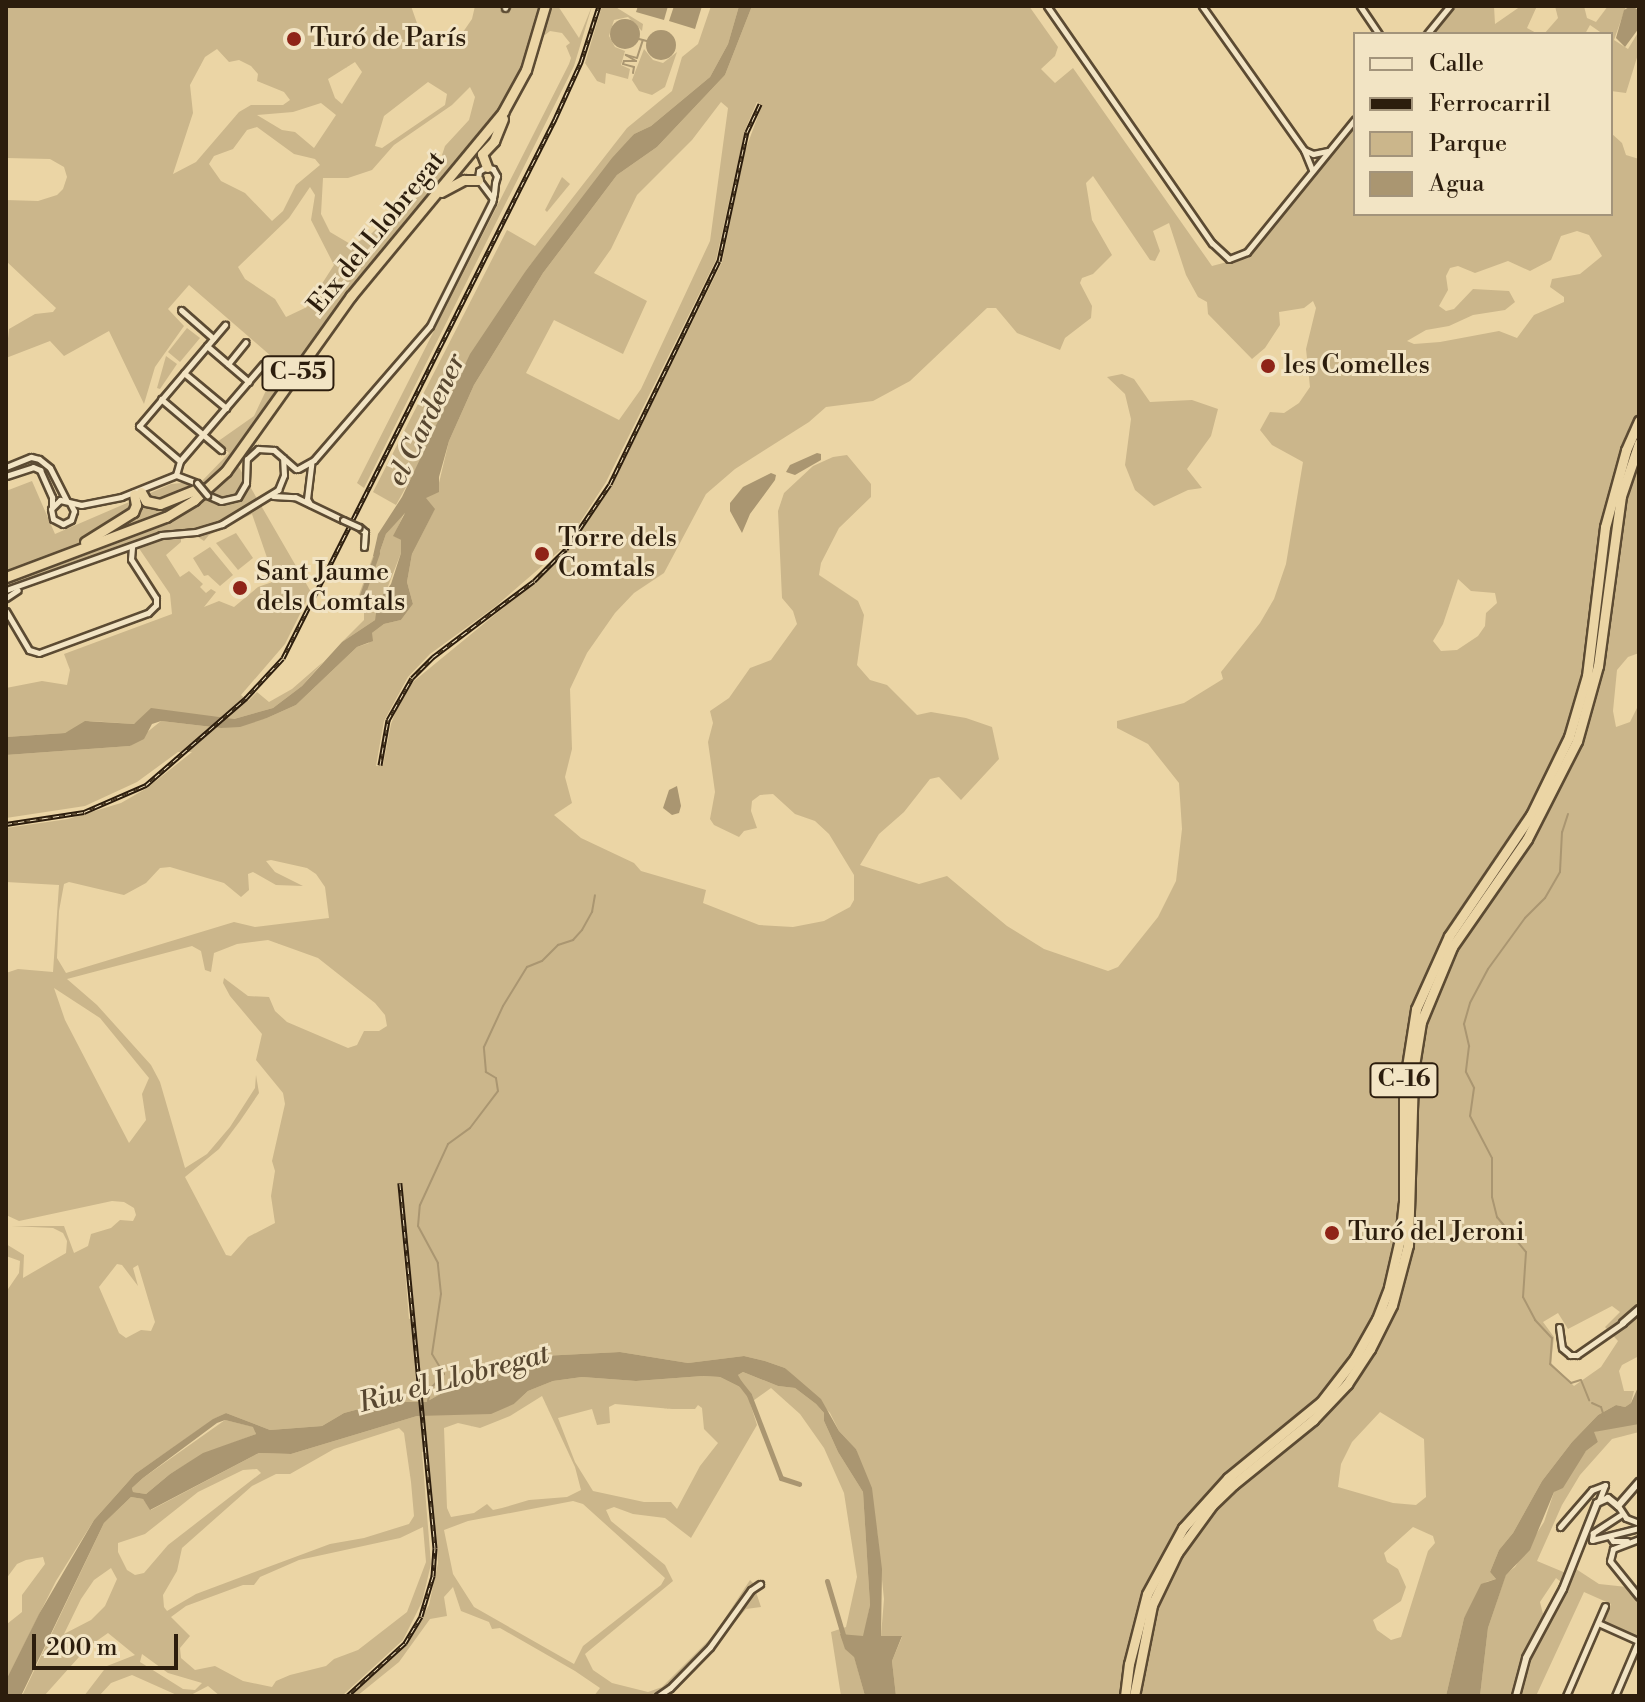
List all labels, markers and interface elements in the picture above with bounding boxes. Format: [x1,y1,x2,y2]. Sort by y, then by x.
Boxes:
place label: Turó de París [310,23,466,55]
marker: Turó de París [285,30,303,48]
legend [1353,32,1613,216]
text: Calle [1429,49,1484,79]
text: Ferrocarril [1429,89,1551,119]
text: Parque [1429,129,1507,159]
street label: Eix del Llobregat [302,145,452,321]
text: Agua [1429,169,1484,199]
water label: el Cardener [380,348,474,492]
place label: les Comelles [1284,350,1430,382]
road number: C-55 [260,353,336,393]
marker: les Comelles [1259,357,1277,375]
place label: Torre dels Comtals [558,523,677,584]
marker: Torre dels Comtals [533,545,551,563]
place label: Sant Jaume dels Comtals [256,557,405,618]
marker: Sant Jaume dels Comtals [231,579,249,597]
road number: C-16 [1368,1060,1440,1100]
place label: Turó del Jeroni [1348,1217,1525,1249]
marker: Turó del Jeroni [1323,1224,1341,1242]
water label: Riu el Llobregat [355,1337,553,1421]
scale bar [36,1618,182,1668]
text: 200 m [46,1633,117,1663]

